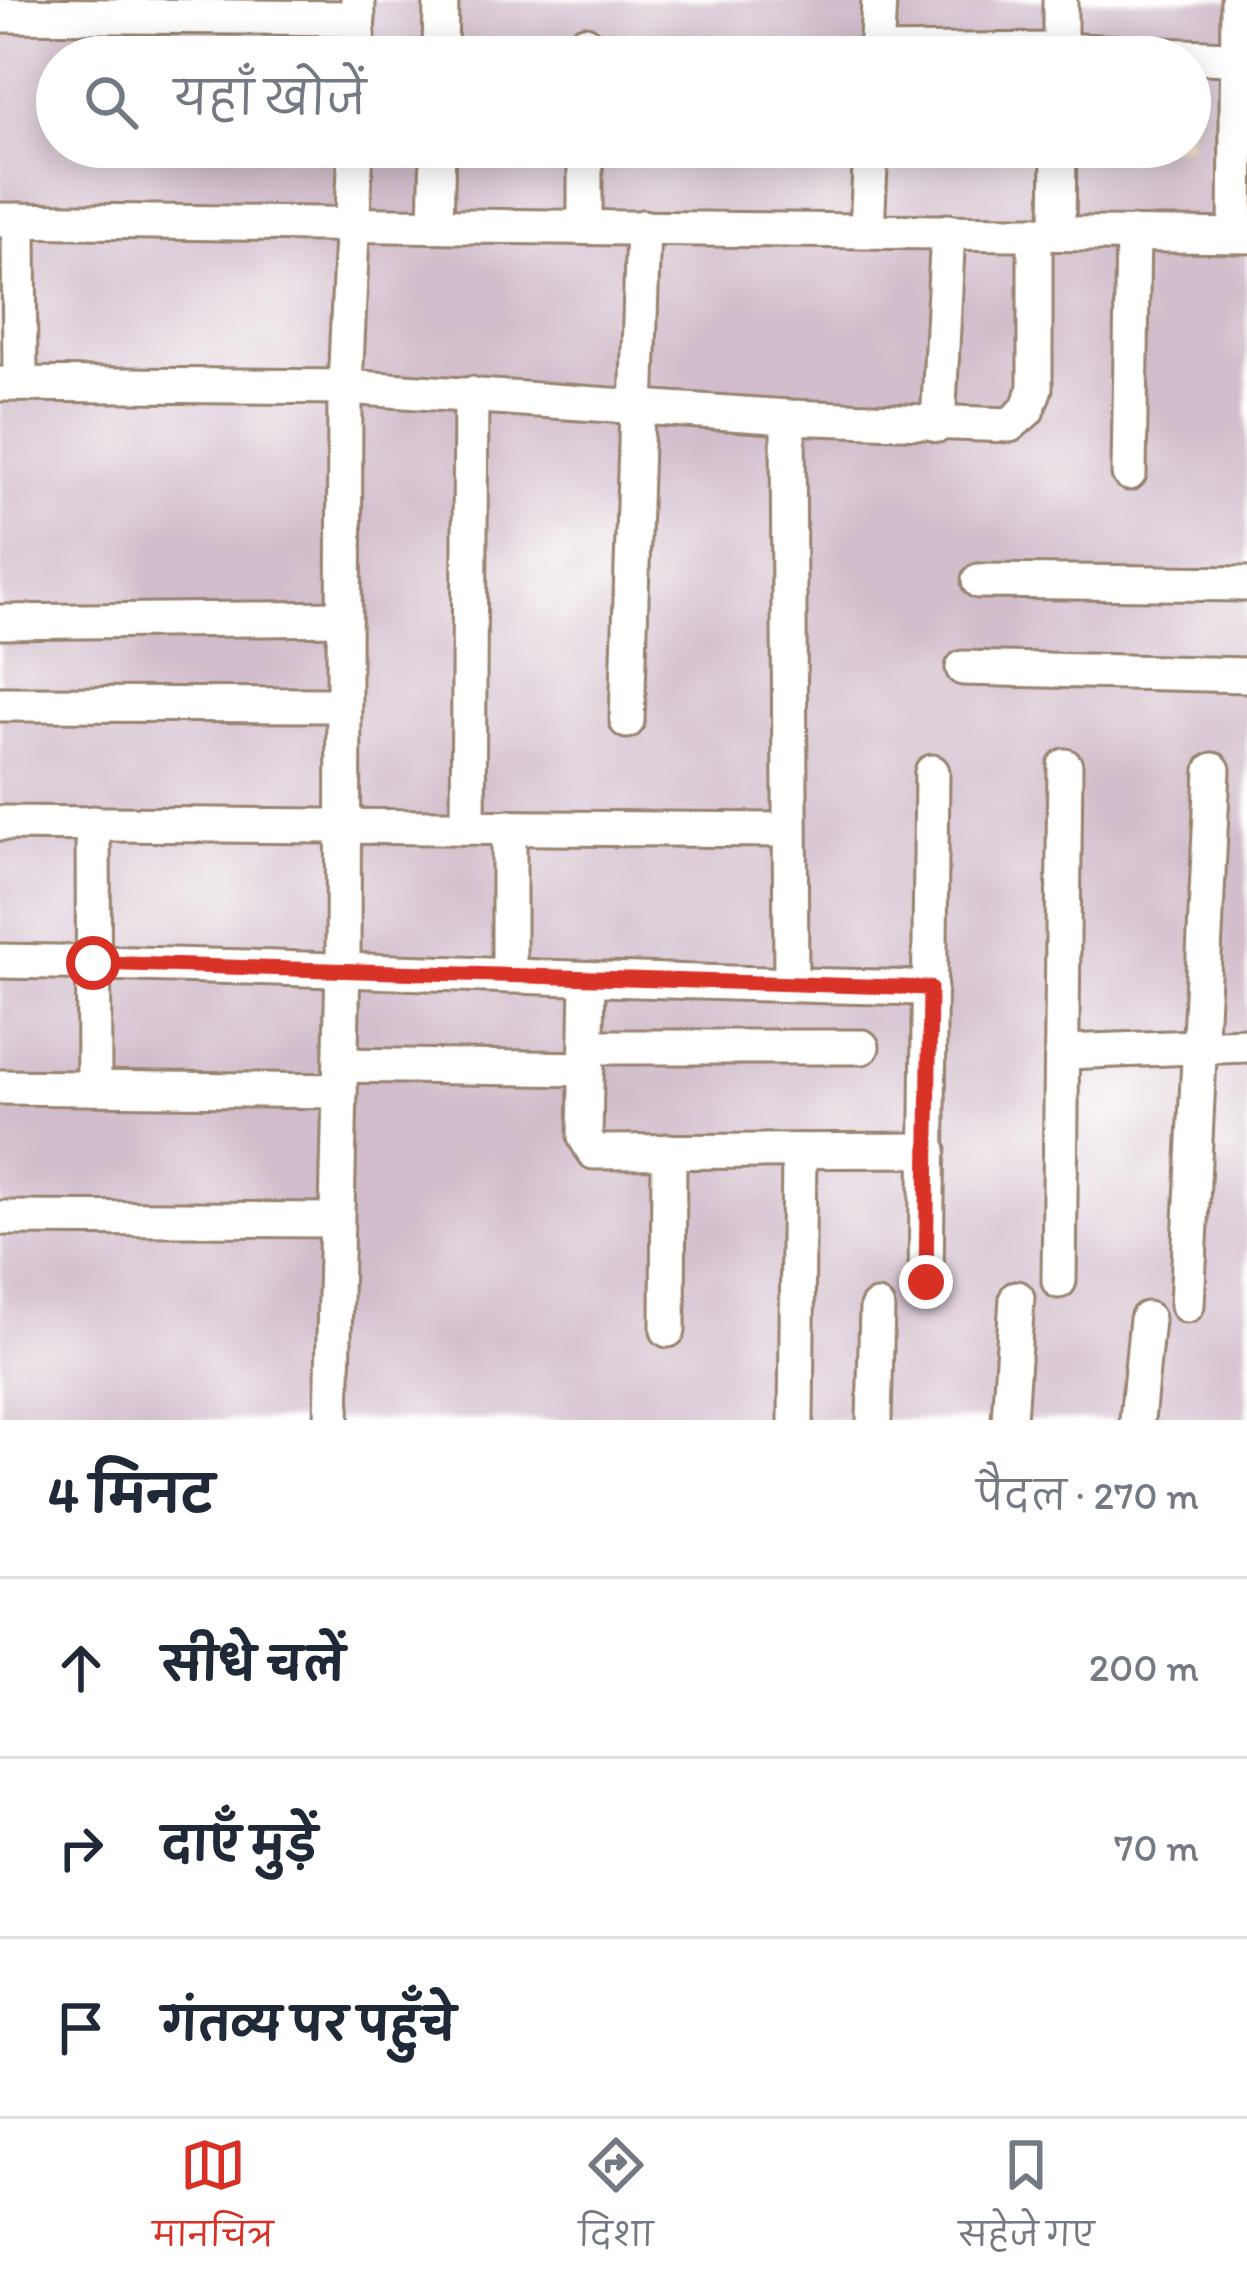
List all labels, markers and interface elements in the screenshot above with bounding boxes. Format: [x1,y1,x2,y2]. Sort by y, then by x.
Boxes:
search box [36,36,1211,168]
icon: search [78,69,144,135]
text: यहाँ खोजें [174,71,366,125]
route start [66,936,120,990]
route end [899,1255,953,1309]
text: 4 मिनट [48,1464,214,1525]
text: पैदल · 270 m [976,1472,1199,1519]
icon: ahead [48,1635,114,1701]
text: सीधे चलें [162,1637,345,1691]
text: 200 m [1089,1644,1199,1691]
icon: right [48,1815,114,1881]
text: दाएँ मुड़ें [162,1817,317,1871]
text: 70 m [1114,1824,1199,1871]
icon: arrive [48,1995,114,2061]
text: गंतव्य पर पहुँचे [162,1997,456,2051]
tab: मानचित्र [153,2132,274,2271]
tab: दिशा [579,2132,653,2271]
tab: सहेजे गए [958,2132,1094,2271]

